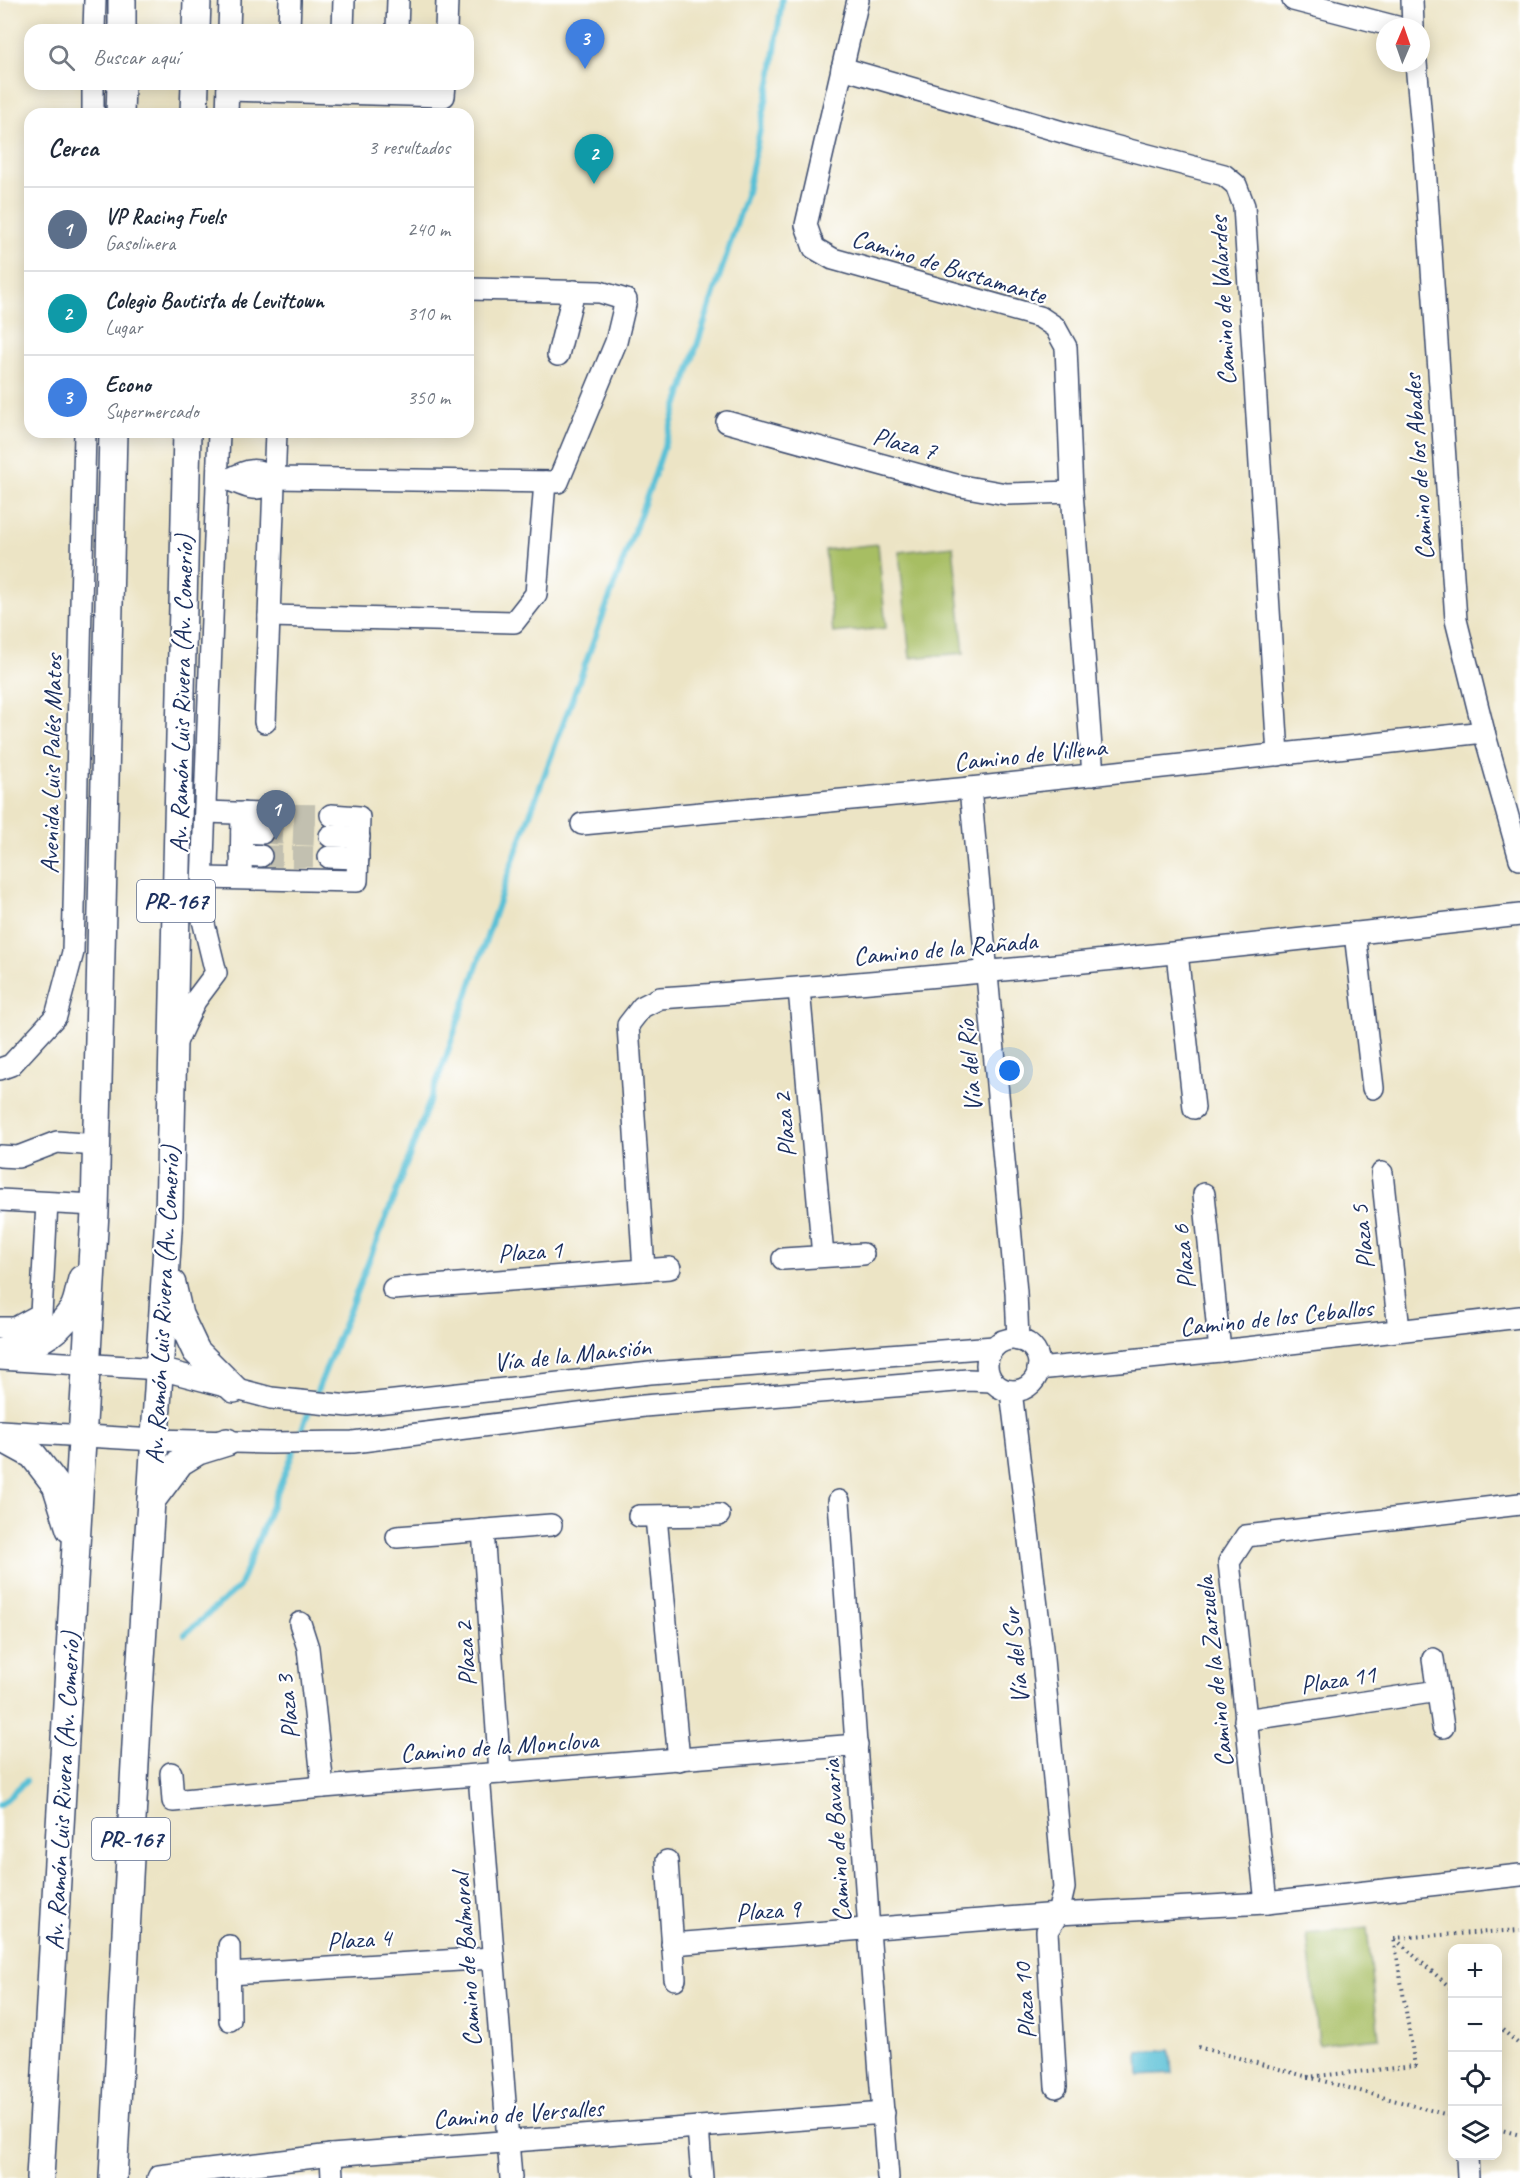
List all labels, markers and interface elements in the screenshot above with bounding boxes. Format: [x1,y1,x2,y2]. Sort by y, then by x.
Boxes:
north arrow [1376,18,1430,72]
pin: 3 [566,20,604,69]
search box [24,24,474,90]
icon: search [45,41,78,74]
text: Buscar aquí [93,43,179,71]
text: Cerca [48,131,98,164]
pin: 2 [574,134,614,184]
text: 3 resultados [368,135,450,160]
text: VP Racing Fuels [105,203,225,231]
street label: Camino de Valardes [1201,214,1243,386]
text: 1 [63,217,72,242]
text: 240 m [407,217,450,242]
street label: Camino de Bustamante [848,221,1051,312]
text: Gasolinera [105,231,175,256]
text: Colegio Bautista de Levittown [105,287,324,315]
text: 2 [63,301,72,326]
text: 310 m [407,301,450,326]
text: Lugar [105,315,142,340]
text: Econo [105,371,151,399]
street label: Camino de los Abades [1395,371,1441,561]
text: 3 [63,385,72,410]
text: 350 m [407,385,450,410]
text: Supermercado [105,399,199,424]
street label: Plaza 7 [869,419,942,468]
street label: Av. Ramón Luis Rivera (Av. Comerío) [162,533,201,853]
street label: Avenida Luis Palés Matos [33,652,70,874]
street label: Camino de Villena [952,730,1110,779]
pin: 1 [256,790,296,840]
road number: PR-167 [137,880,215,922]
street label: Camino de la Rañada [852,924,1040,973]
street label: Vía del Río [949,1017,990,1114]
your location [995,1056,1024,1085]
street label: Plaza 2 [765,1089,804,1159]
street label: Av. Ramón Luis Rivera (Av. Comerío) [138,1144,187,1465]
street label: Plaza 5 [1343,1202,1382,1271]
street label: Plaza 6 [1164,1222,1203,1291]
street label: Plaza 1 [497,1233,565,1270]
street label: Camino de los Ceballos [1178,1291,1376,1344]
street label: Vía de la Mansión [492,1330,654,1379]
street label: Camino de la Zarzuela [1188,1573,1241,1769]
street label: Vía del Sur [994,1604,1037,1706]
street label: Plaza 2 [447,1618,484,1687]
street label: Av. Ramón Luis Rivera (Av. Comerío) [38,1630,87,1951]
street label: Plaza 11 [1298,1657,1380,1702]
street label: Plaza 3 [267,1671,307,1741]
street label: Camino de la Monclova [399,1723,601,1770]
street label: Camino de Bavaria [814,1757,859,1923]
road number: PR-167 [92,1818,170,1860]
street label: Camino de Balmoral [444,1868,489,2048]
street label: Plaza 9 [735,1892,804,1929]
street label: Plaza 4 [326,1921,395,1958]
map controls [1448,1944,1502,2160]
button: + [1448,1944,1502,1998]
street label: Plaza 10 [1005,1959,1044,2040]
button: − [1448,1998,1502,2052]
button: locate [1448,2052,1502,2106]
street label: Camino de Versalles [432,2091,606,2136]
button: layers [1448,2106,1502,2160]

